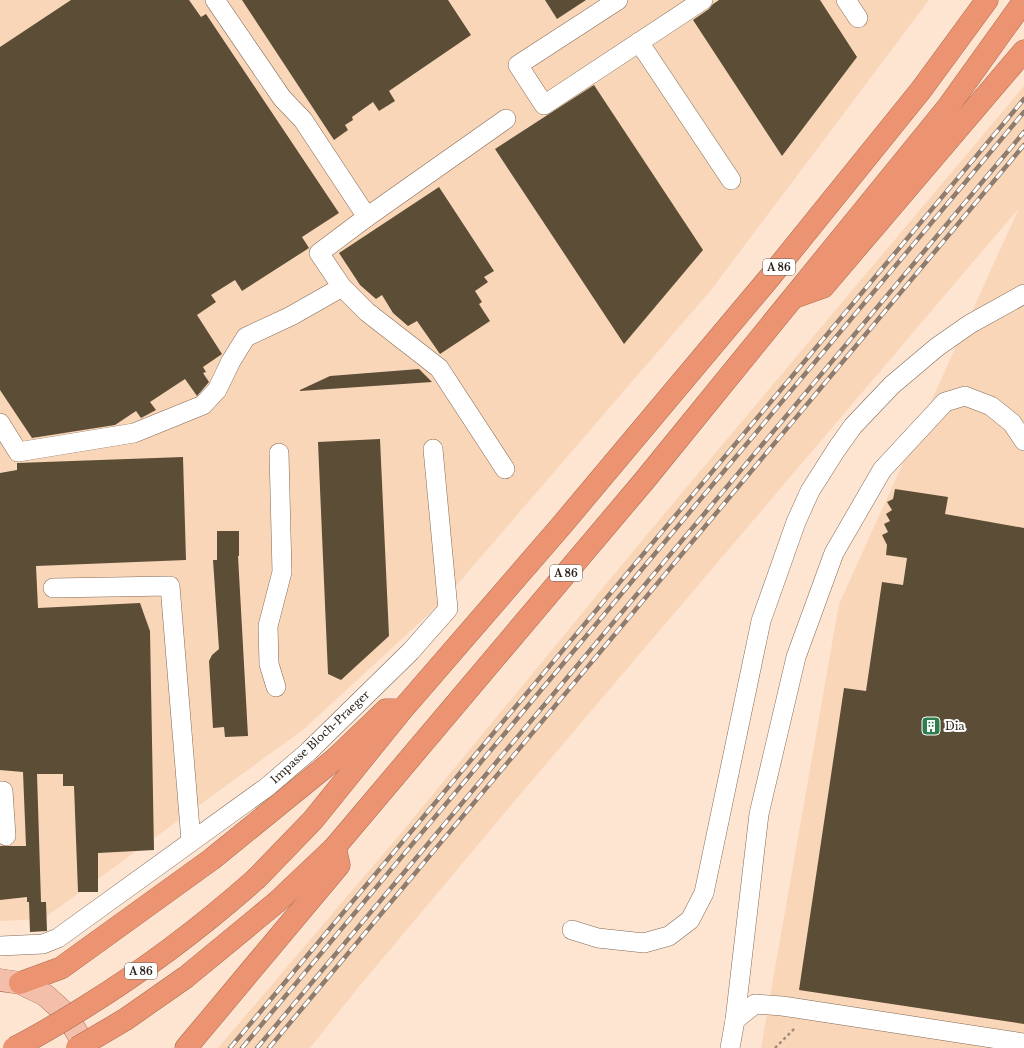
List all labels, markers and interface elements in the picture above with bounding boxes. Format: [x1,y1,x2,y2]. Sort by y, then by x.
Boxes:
road number: A 86 [763,259,795,275]
road number: A 86 [550,565,582,581]
street label: Impasse Bloch-Praeger [268,687,373,787]
building icon: Dia [920,715,942,737]
place label: Dia [945,719,965,733]
road number: A 86 [125,963,157,979]

